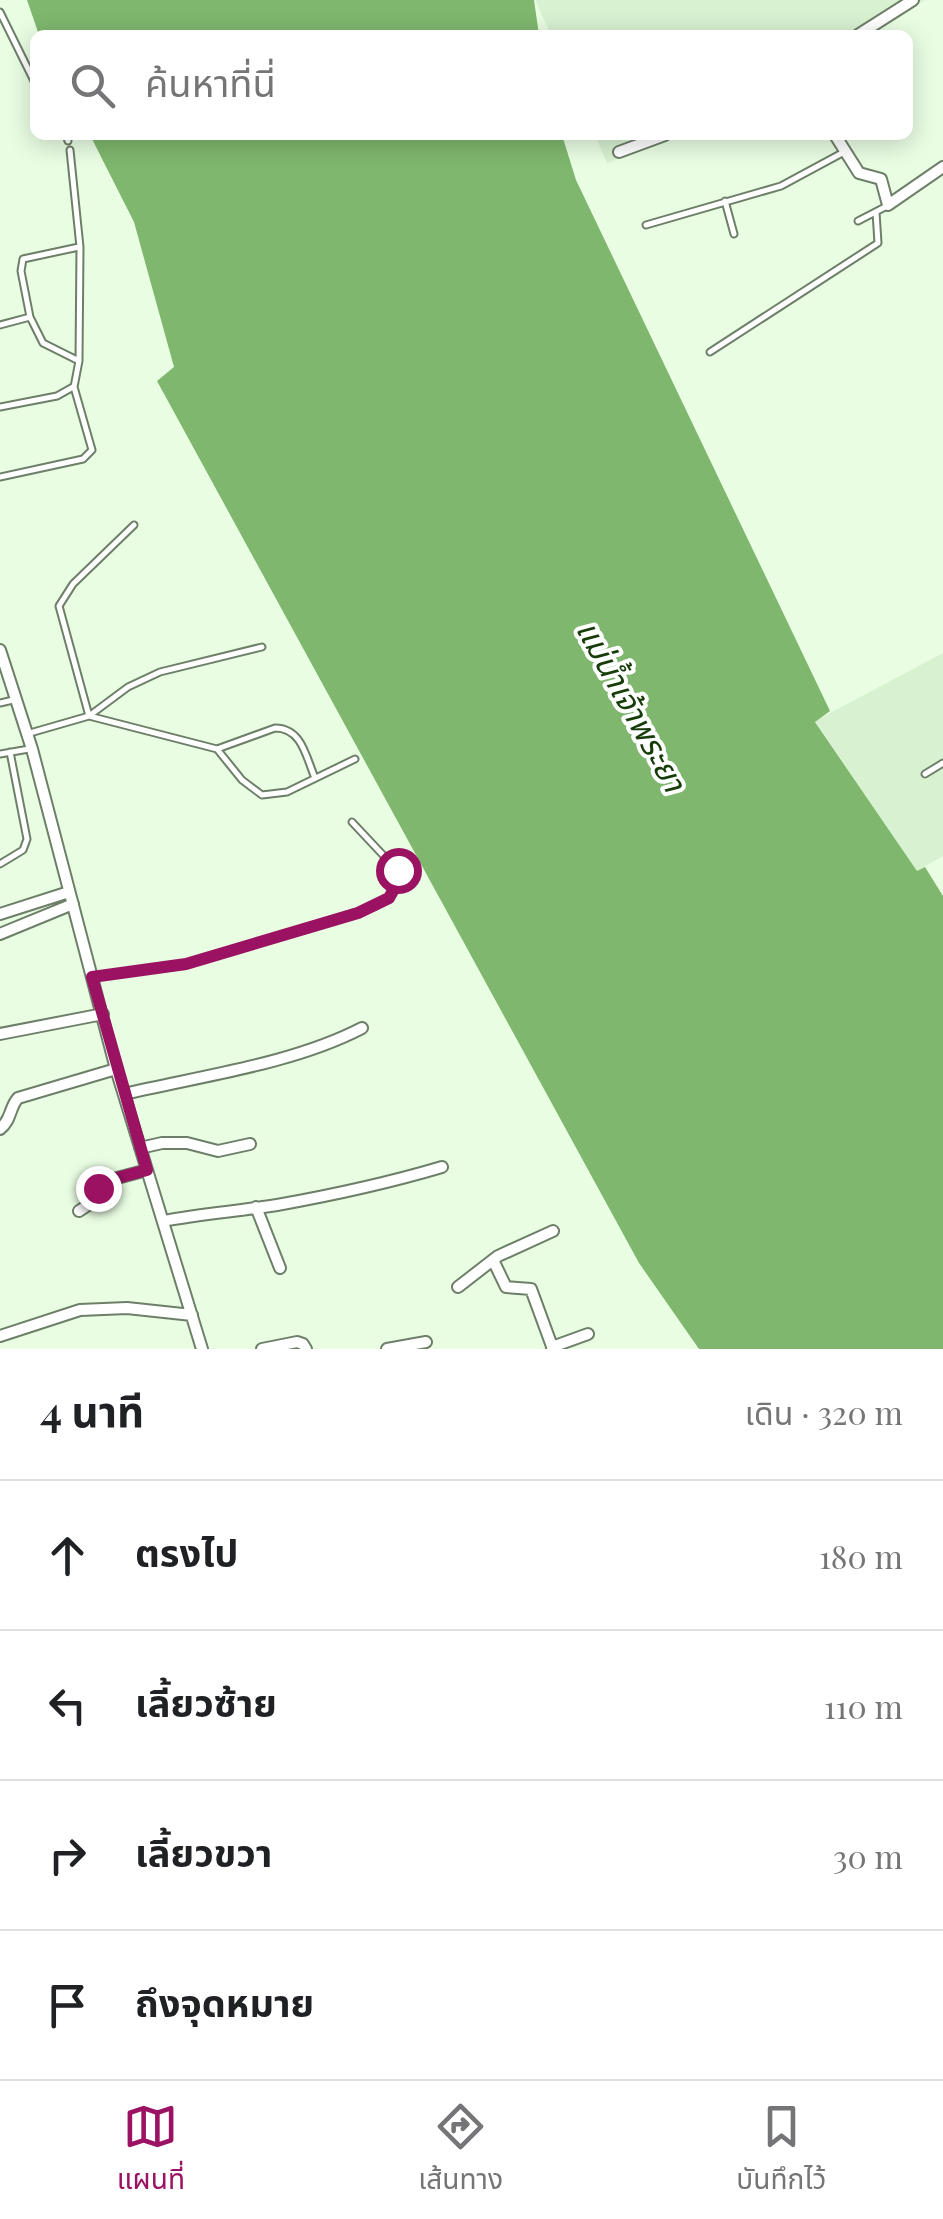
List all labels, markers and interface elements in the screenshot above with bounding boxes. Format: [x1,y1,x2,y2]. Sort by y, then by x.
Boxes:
search box [30,30,913,140]
text: ค้นหาที่นี่ [145,56,276,107]
icon: search [65,58,120,113]
water label: แม่น้ำเจ้าพระยา [568,612,699,800]
route start [376,848,422,894]
route end [76,1166,122,1212]
text: 4 นาที [40,1382,144,1438]
text: เดิน · 320 m [745,1390,903,1433]
text: ตรงไป [135,1526,238,1577]
icon: ahead [40,1528,95,1583]
text: 180 m [819,1534,903,1577]
text: เลี้ยวซ้าย [135,1676,277,1727]
icon: left [40,1678,95,1733]
text: 110 m [824,1684,903,1727]
text: เลี้ยวขวา [135,1826,272,1877]
icon: right [40,1828,95,1883]
text: 30 m [833,1834,903,1877]
text: ถึงจุดหมาย [135,1976,314,2027]
icon: arrive [40,1978,95,2033]
tab: แผนที่ [117,2099,185,2202]
tab: เส้นทาง [418,2099,503,2202]
tab: บันทึกไว้ [736,2099,826,2202]

